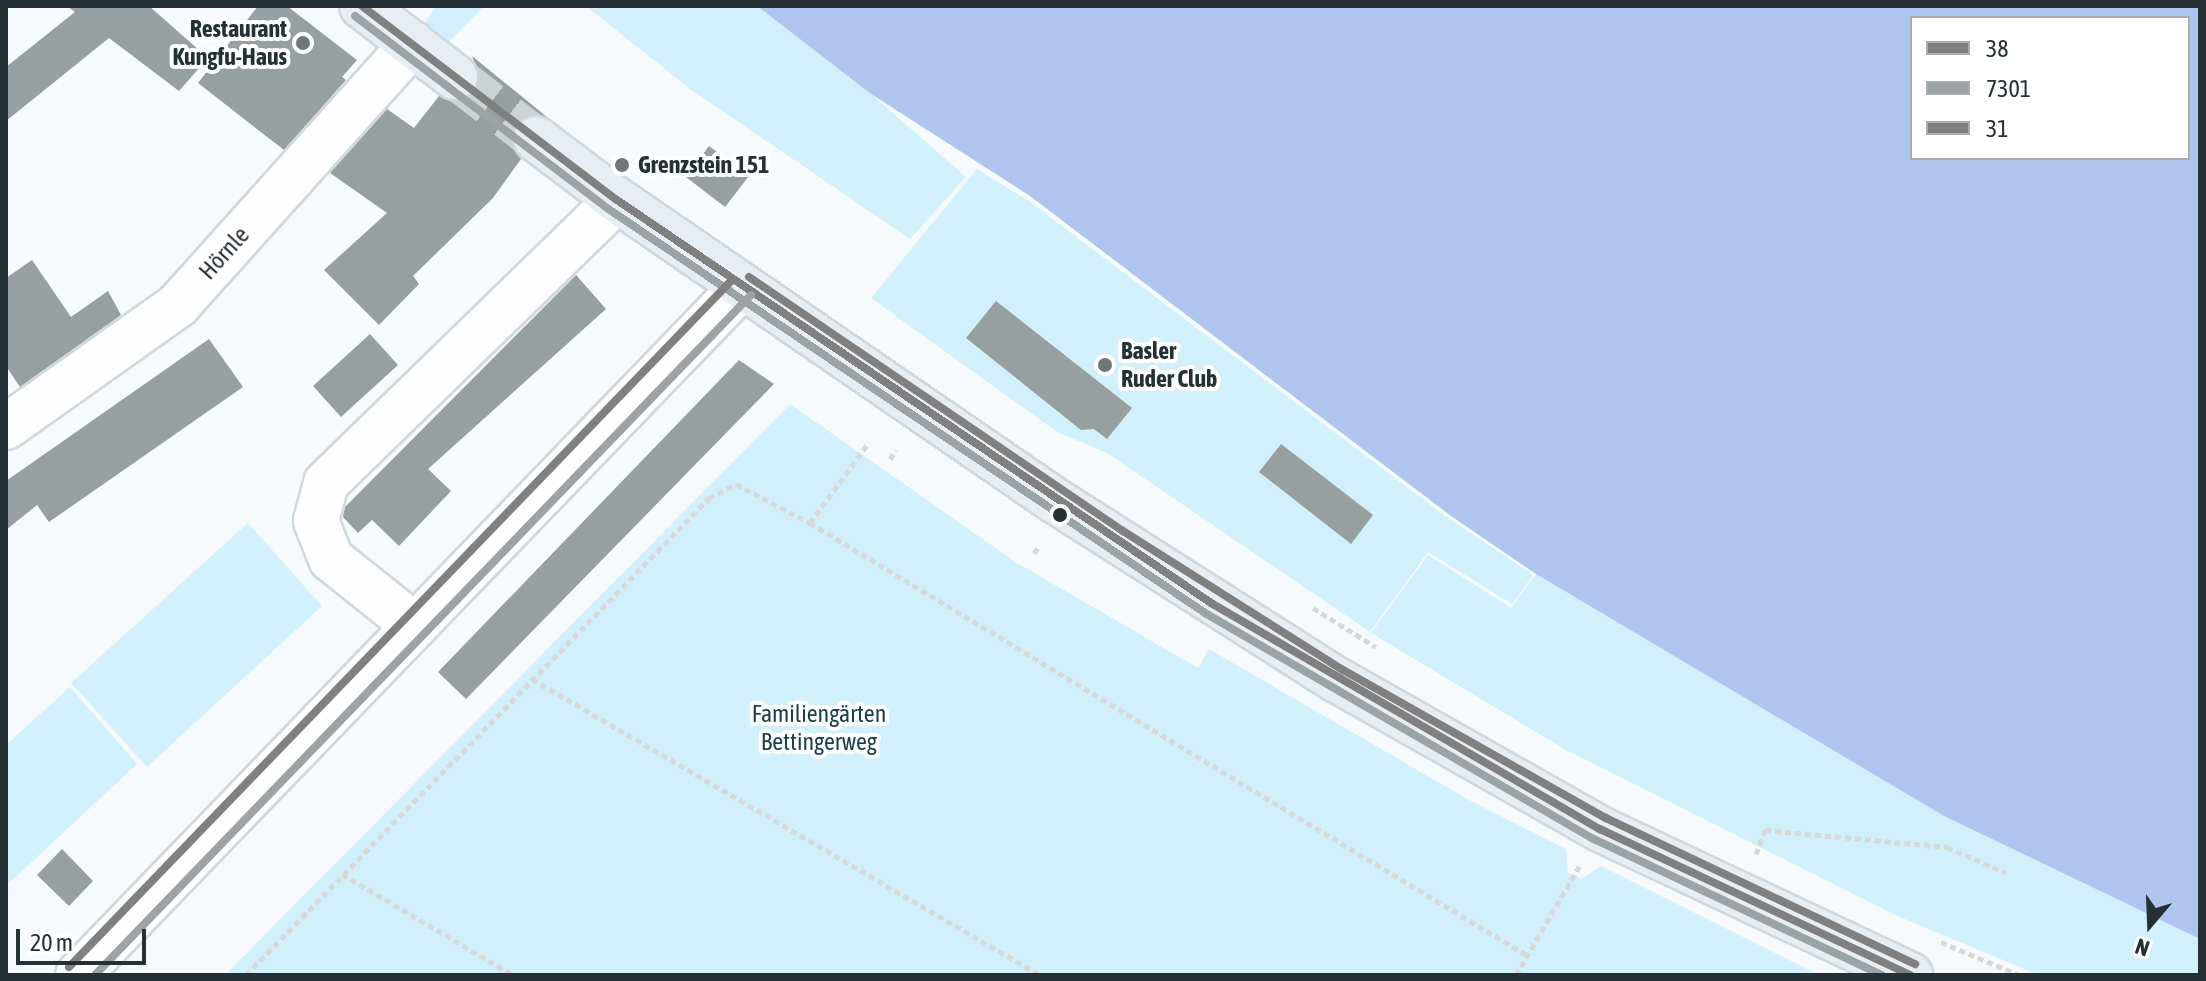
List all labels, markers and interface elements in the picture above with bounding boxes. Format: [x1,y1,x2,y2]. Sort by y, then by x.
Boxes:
place label: Restaurant Kungfu-Haus [173,15,287,71]
legend [1910,16,2190,160]
marker: Restaurant Kungfu-Haus [294,34,312,52]
text: 38 [1986,35,2009,62]
text: 7301 [1986,75,2031,102]
text: 31 [1986,115,2009,142]
place label: Grenzstein 151 [638,151,769,179]
marker: Grenzstein 151 [613,156,631,174]
street label: Hörnle [193,221,255,285]
place label: Basler Ruder Club [1121,337,1217,393]
marker: Basler Ruder Club [1096,356,1114,374]
unlabelled marker [1052,507,1068,523]
park label: Familiengärten Bettingerweg [752,700,886,756]
north arrow [2110,885,2190,965]
scale bar [20,913,150,963]
text: 20 m [30,929,73,956]
text: N [2132,933,2153,962]

